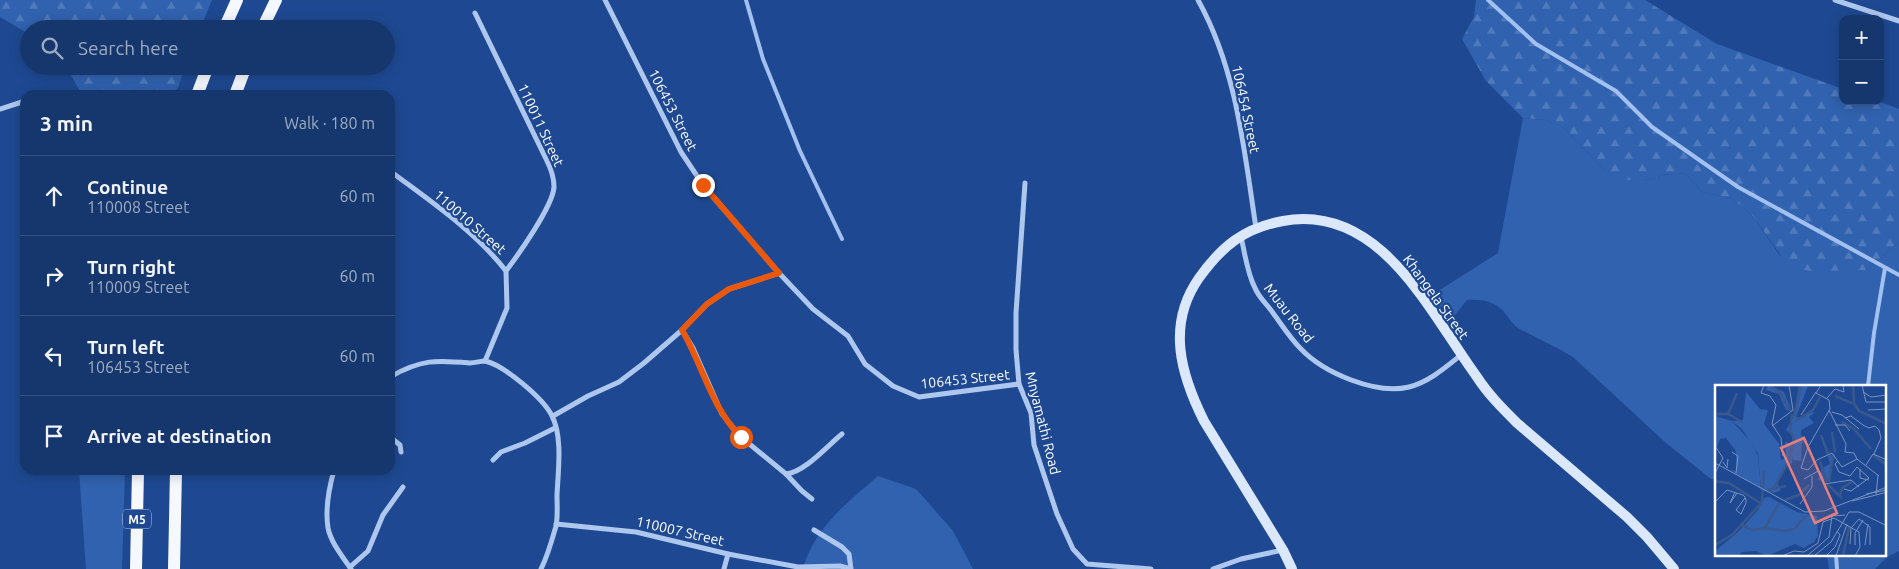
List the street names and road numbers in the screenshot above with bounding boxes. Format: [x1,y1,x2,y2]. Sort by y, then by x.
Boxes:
street label: 106454 Street [1229,63,1263,155]
street label: 106453 Street [646,66,701,154]
street label: 110011 Street [515,81,567,169]
street label: 110010 Street [431,187,509,258]
street label: Khangela Street [1400,252,1472,343]
street label: Muau Road [1261,280,1317,346]
street label: 106453 Street [920,366,1011,392]
street label: Mnyamathi Road [1022,370,1064,476]
road number: M5 [123,509,151,528]
street label: 110007 Street [635,513,726,549]

